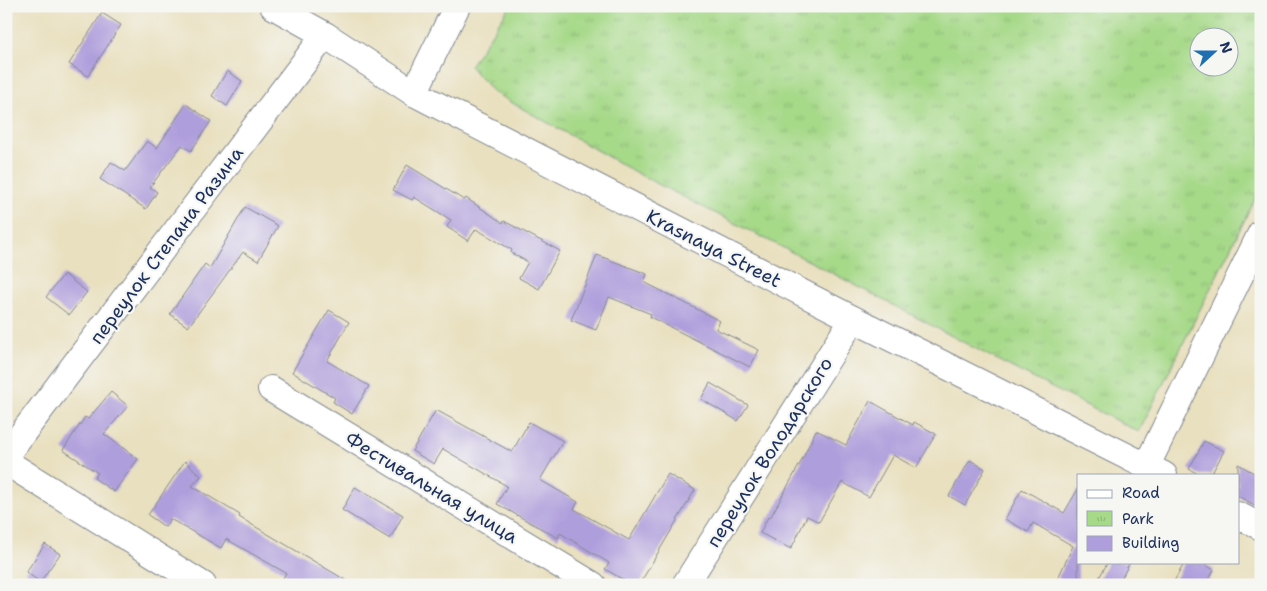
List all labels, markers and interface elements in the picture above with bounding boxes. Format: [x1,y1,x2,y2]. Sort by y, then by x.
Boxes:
north arrow [1190,28,1240,78]
text: N [1216,39,1237,56]
street label: переулок Степана Разина [84,141,249,349]
street label: Krasnaya Street [642,204,785,293]
street label: переулок Володарского [701,353,838,552]
street label: Фестивальная улица [341,426,523,549]
legend [1077,474,1240,564]
text: Road [1122,483,1160,503]
text: Park [1122,509,1154,529]
text: Building [1122,533,1179,553]

